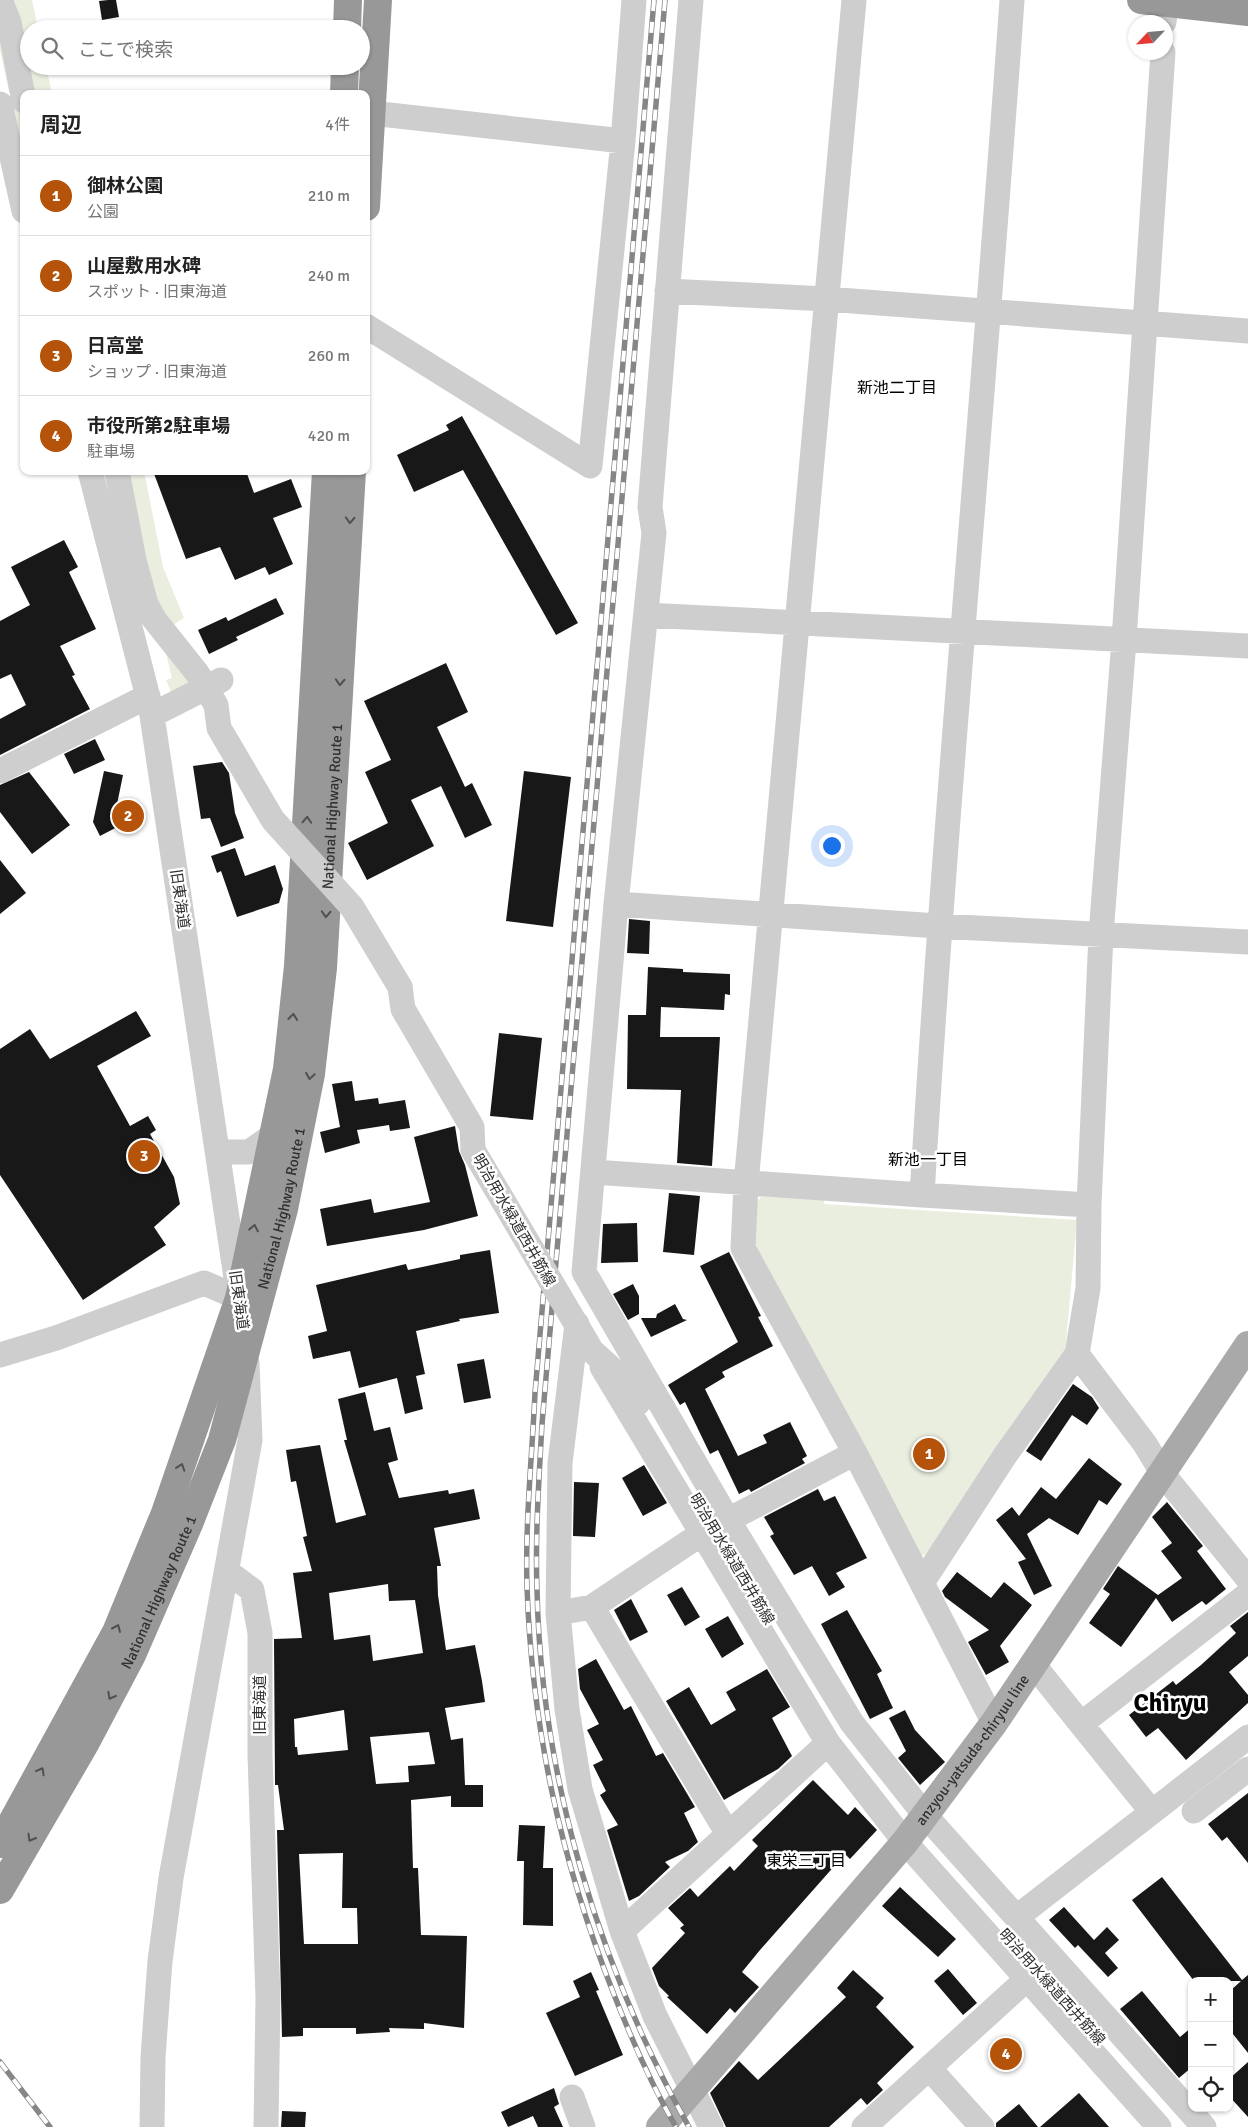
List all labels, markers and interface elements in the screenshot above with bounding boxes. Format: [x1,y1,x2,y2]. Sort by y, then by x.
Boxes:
north arrow [1128,15,1173,60]
search box [20,20,370,75]
icon: search [38,34,66,62]
text: ここで検索 [78,38,173,62]
text: 周辺 [40,112,82,138]
text: 4件 [325,115,350,135]
text: 御林公園 [87,174,163,198]
text: 1 [52,186,60,206]
text: 210 m [308,186,350,206]
text: 公園 [87,202,119,222]
text: 山屋敷用水碑 [87,254,201,278]
text: 2 [52,266,60,286]
text: 240 m [308,266,350,286]
text: スポット · 旧東海道 [87,282,227,302]
text: 日高堂 [87,334,144,358]
text: 3 [52,346,60,366]
text: 260 m [308,346,350,366]
text: ショップ · 旧東海道 [87,362,227,382]
district label: 新池二丁目 [857,378,937,398]
text: 市役所第2駐車場 [87,414,230,438]
text: 4 [52,426,60,446]
text: 420 m [308,426,350,446]
text: 駐車場 [87,442,135,462]
one-way arrow [344,516,355,524]
one-way arrow [335,678,346,686]
street label: National Highway Route 1 [319,723,346,890]
pin: 2 [112,797,144,835]
one-way arrow [301,815,312,823]
your location [819,833,845,859]
street label: 旧東海道 [167,868,193,930]
one-way arrow [321,911,332,919]
one-way arrow [287,1012,298,1020]
one-way arrow [306,1071,316,1080]
street label: National Highway Route 1 [254,1126,309,1291]
pin: 3 [128,1137,160,1175]
district label: 新池一丁目 [888,1150,968,1170]
street label: 明治用水緑道西井筋線 [469,1151,559,1289]
one-way arrow [248,1224,259,1232]
street label: 旧東海道 [226,1269,252,1331]
pin: 1 [913,1435,945,1473]
one-way arrow [175,1463,185,1471]
street label: 明治用水緑道西井筋線 [686,1490,778,1628]
street label: National Highway Route 1 [117,1513,200,1672]
one-way arrow [111,1624,122,1633]
street label: anzyou-yatsuda-chiryuu line [912,1671,1033,1829]
street label: 旧東海道 [251,1675,269,1735]
district label: Chiryu [1133,1687,1207,1718]
one-way arrow [107,1691,117,1700]
one-way arrow [35,1768,45,1777]
one-way arrow [28,1832,38,1841]
district label: 東栄三丁目 [766,1851,846,1871]
street label: 明治用水緑道西井筋線 [995,1925,1109,2049]
map controls [1188,1977,1233,2112]
button: + [1188,1977,1233,2022]
button: − [1188,2022,1233,2067]
pin: 4 [990,2035,1022,2073]
button: locate [1188,2067,1233,2112]

